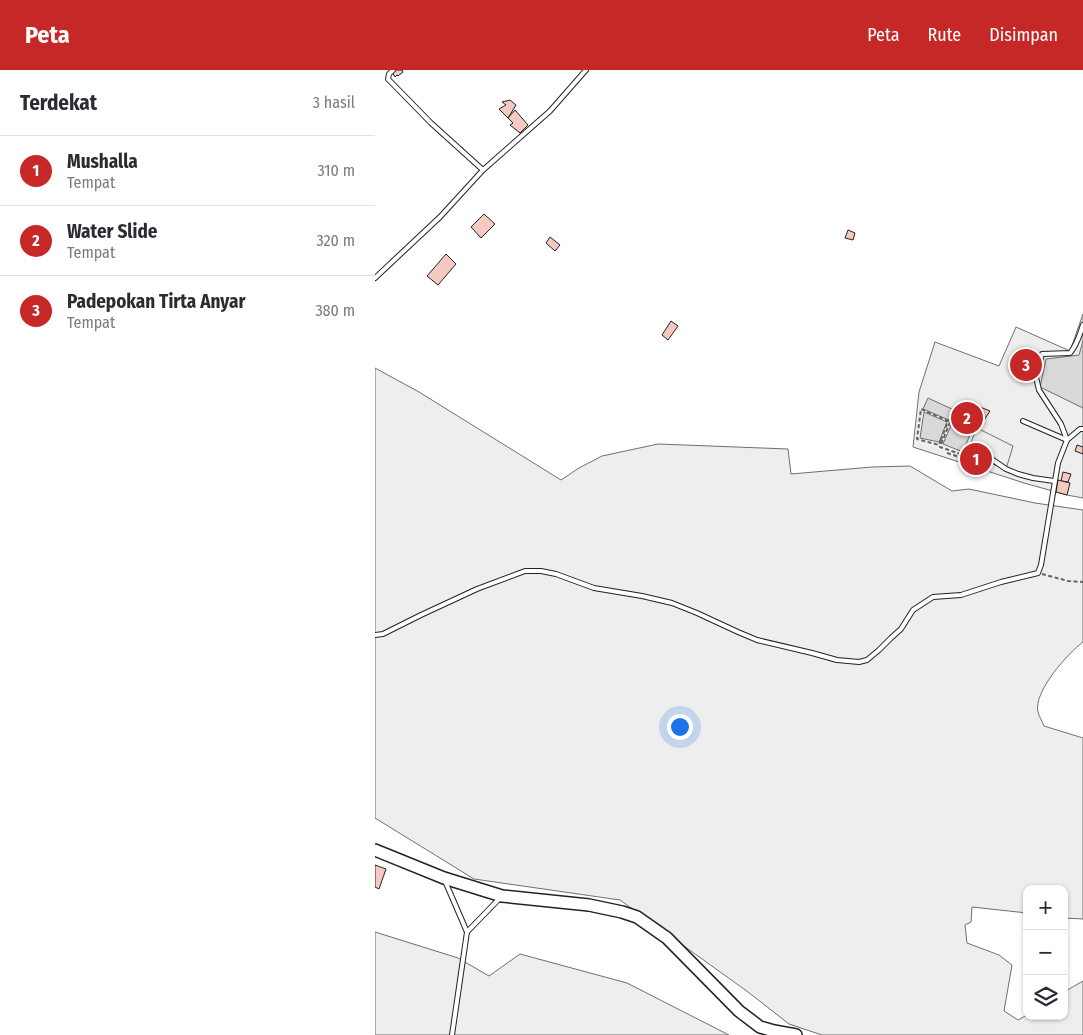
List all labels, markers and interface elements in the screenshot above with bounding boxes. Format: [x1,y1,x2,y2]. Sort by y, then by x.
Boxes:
text: Peta [25,21,70,49]
text: Peta [867,24,899,46]
text: Rute [927,24,961,46]
text: Disimpan [989,24,1058,46]
text: Terdekat [20,90,97,116]
text: 3 hasil [313,93,355,112]
text: Mushalla [67,150,138,173]
text: 1 [33,161,39,180]
text: 310 m [318,161,355,180]
text: Tempat [67,173,115,192]
text: Water Slide [67,220,157,243]
text: 2 [32,231,40,250]
text: 320 m [316,231,355,250]
text: Tempat [67,243,115,262]
text: Padepokan Tirta Anyar [67,290,245,313]
text: 3 [32,301,40,320]
text: 380 m [315,301,355,320]
text: Tempat [67,313,115,332]
pin: 3 [1010,346,1042,384]
pin: 2 [951,399,983,437]
pin: 1 [960,440,992,478]
your location [667,714,693,740]
map controls [1023,885,1068,1020]
button: + [1023,885,1068,930]
button: − [1023,930,1068,975]
button: layers [1023,975,1068,1020]

